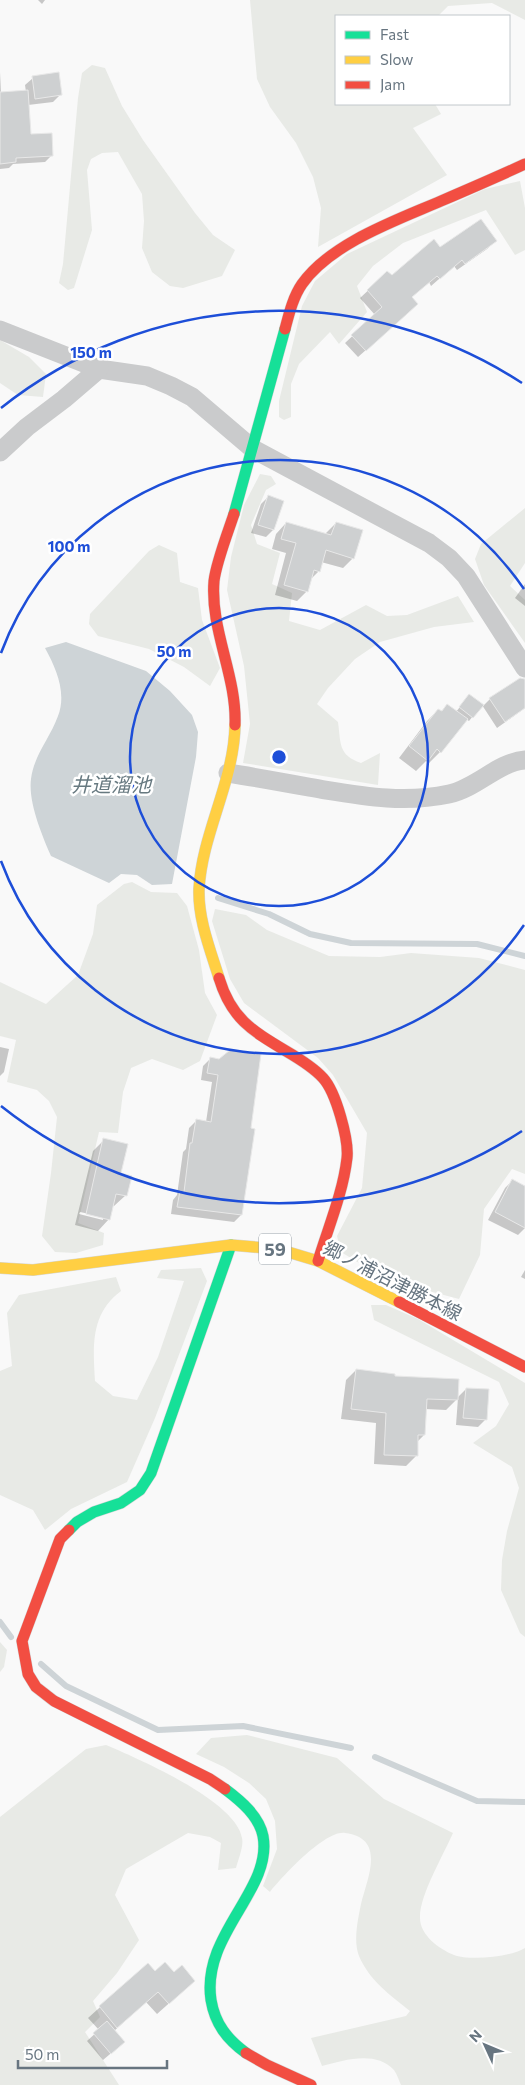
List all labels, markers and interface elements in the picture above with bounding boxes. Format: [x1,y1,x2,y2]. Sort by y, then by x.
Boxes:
legend [335,15,510,105]
text: Fast [380,25,409,43]
text: Slow [380,50,413,68]
text: Jam [380,75,405,93]
text: 150 m [70,343,112,361]
text: 100 m [48,537,90,555]
text: 50 m [157,642,191,660]
centre of rings [270,748,288,766]
water label: 井道溜池 [71,772,153,796]
road number: 59 [259,1234,291,1264]
street label: 郷ノ浦沼津勝本線 [320,1235,466,1325]
north arrow [460,2020,510,2070]
text: N [466,2026,485,2045]
scale bar [18,2038,166,2070]
text: 50 m [25,2045,59,2063]

